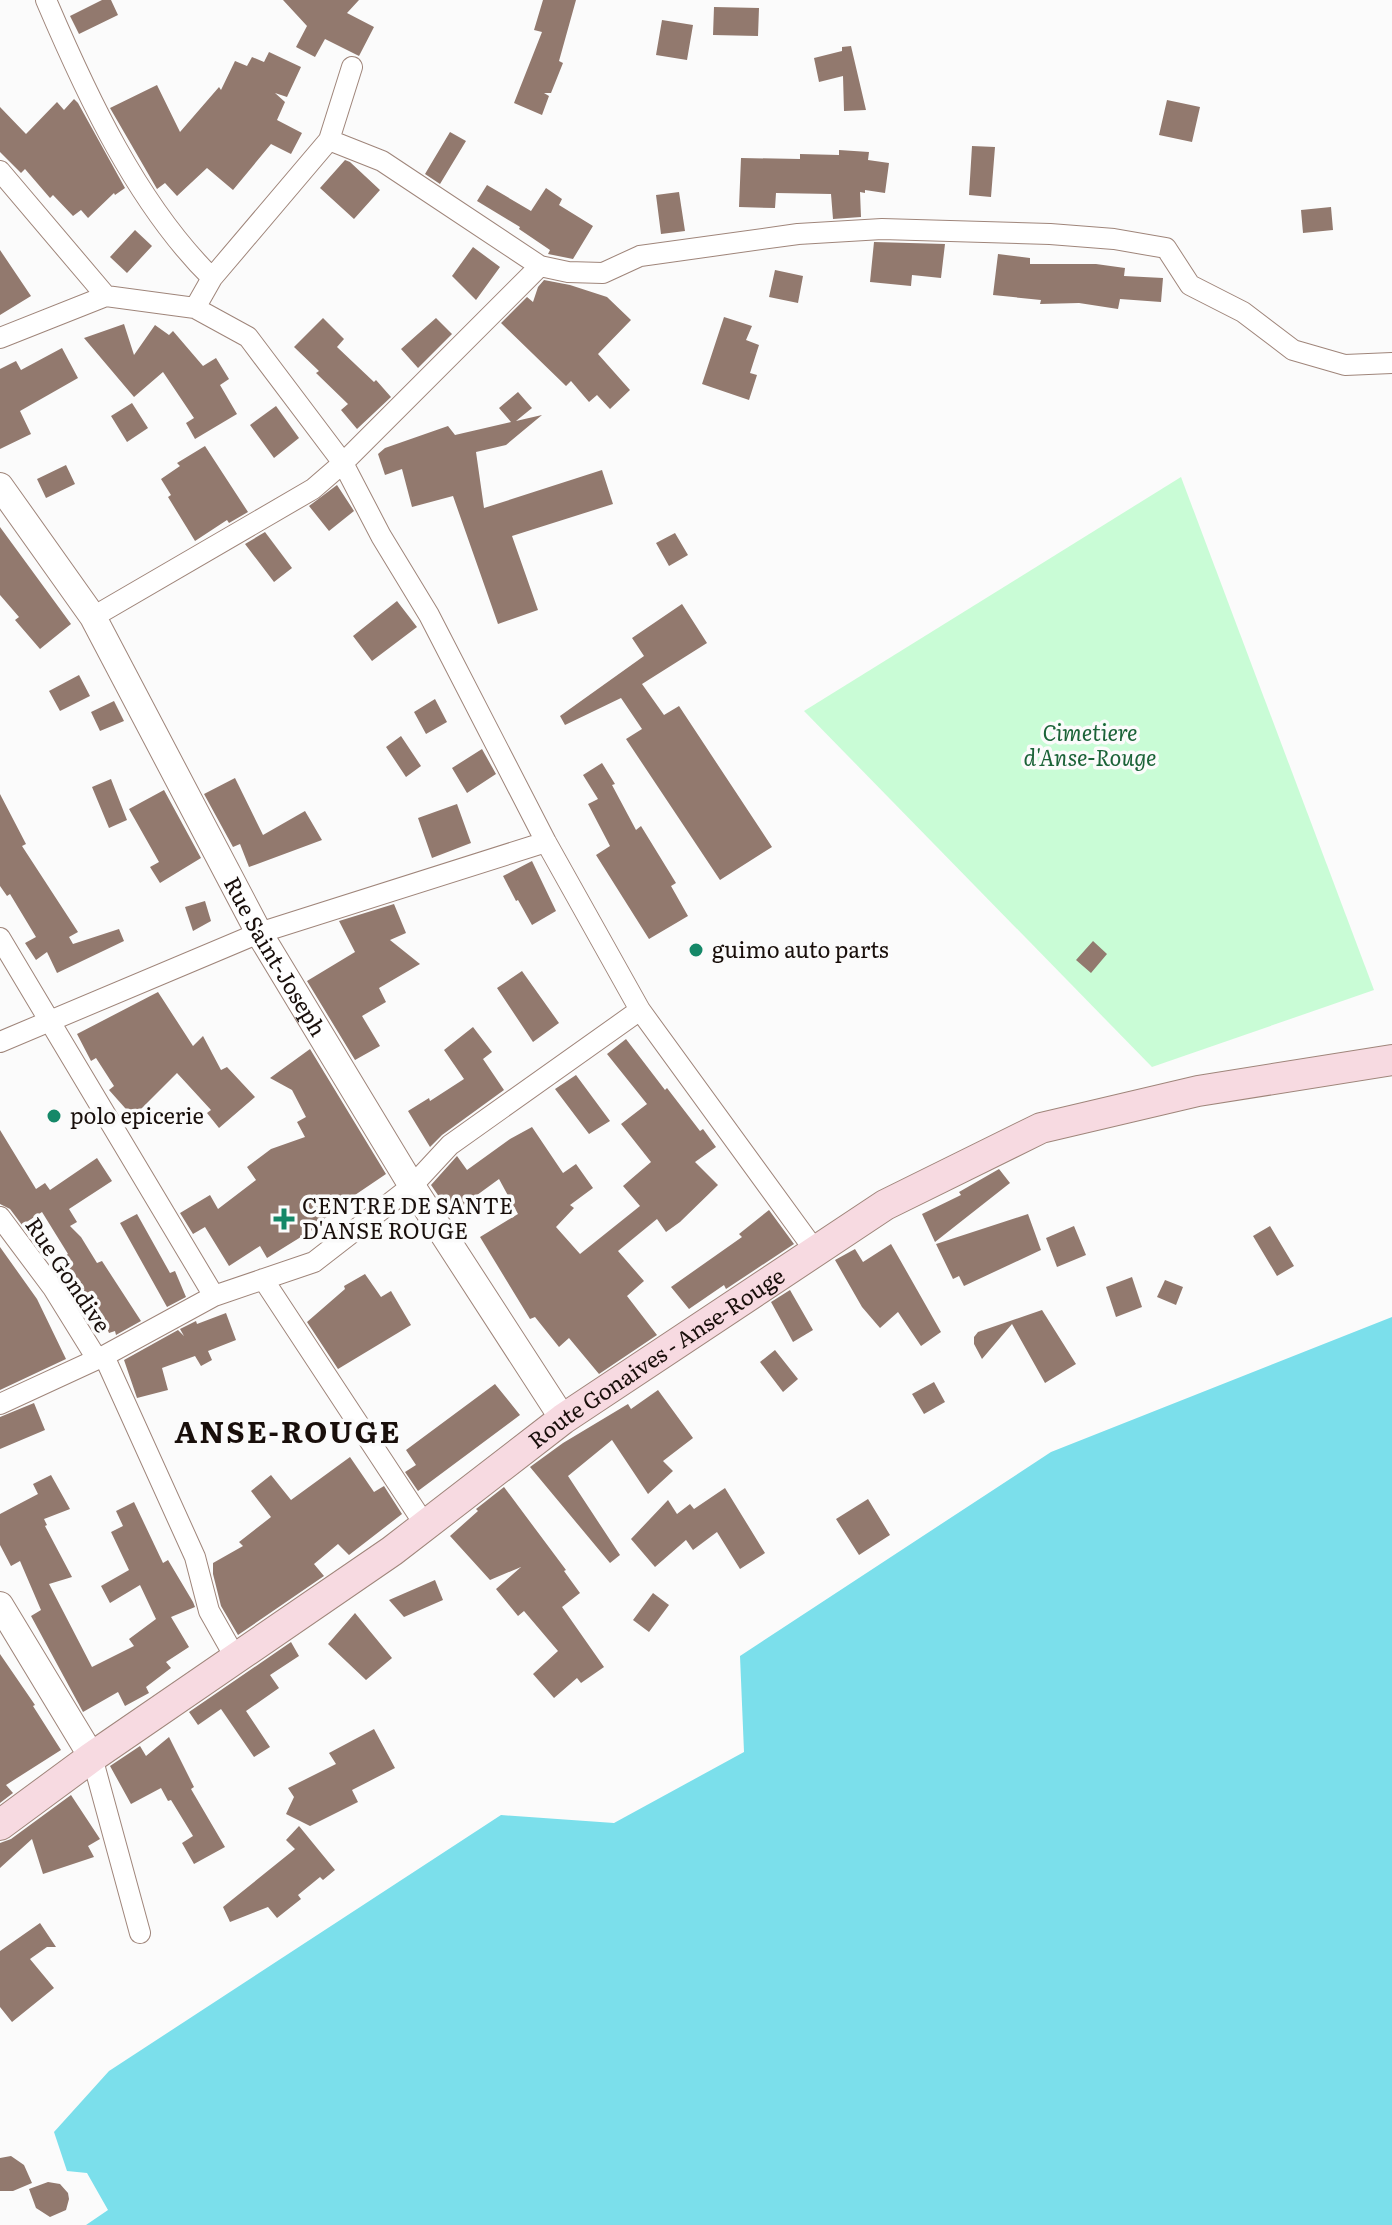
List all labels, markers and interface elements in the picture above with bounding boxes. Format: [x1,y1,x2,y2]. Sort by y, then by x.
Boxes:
park label: Cimetiere d'Anse-Rouge [1024,715,1156,773]
street label: Rue Saint-Joseph [217,870,336,1042]
place label: guimo auto parts [712,932,889,965]
marker: guimo auto parts [687,941,705,959]
place label: polo epicerie [70,1098,204,1131]
marker: polo epicerie [45,1107,63,1125]
place label: CENTRE DE SANTE D'ANSE ROUGE [302,1188,513,1246]
marker: CENTRE DE SANTE D'ANSE ROUGE [273,1208,295,1230]
street label: Rue Gondive [19,1210,120,1338]
street label: Route Gonaives - Anse-Rouge [520,1258,790,1455]
district label: ANSE-ROUGE [175,1408,401,1452]

